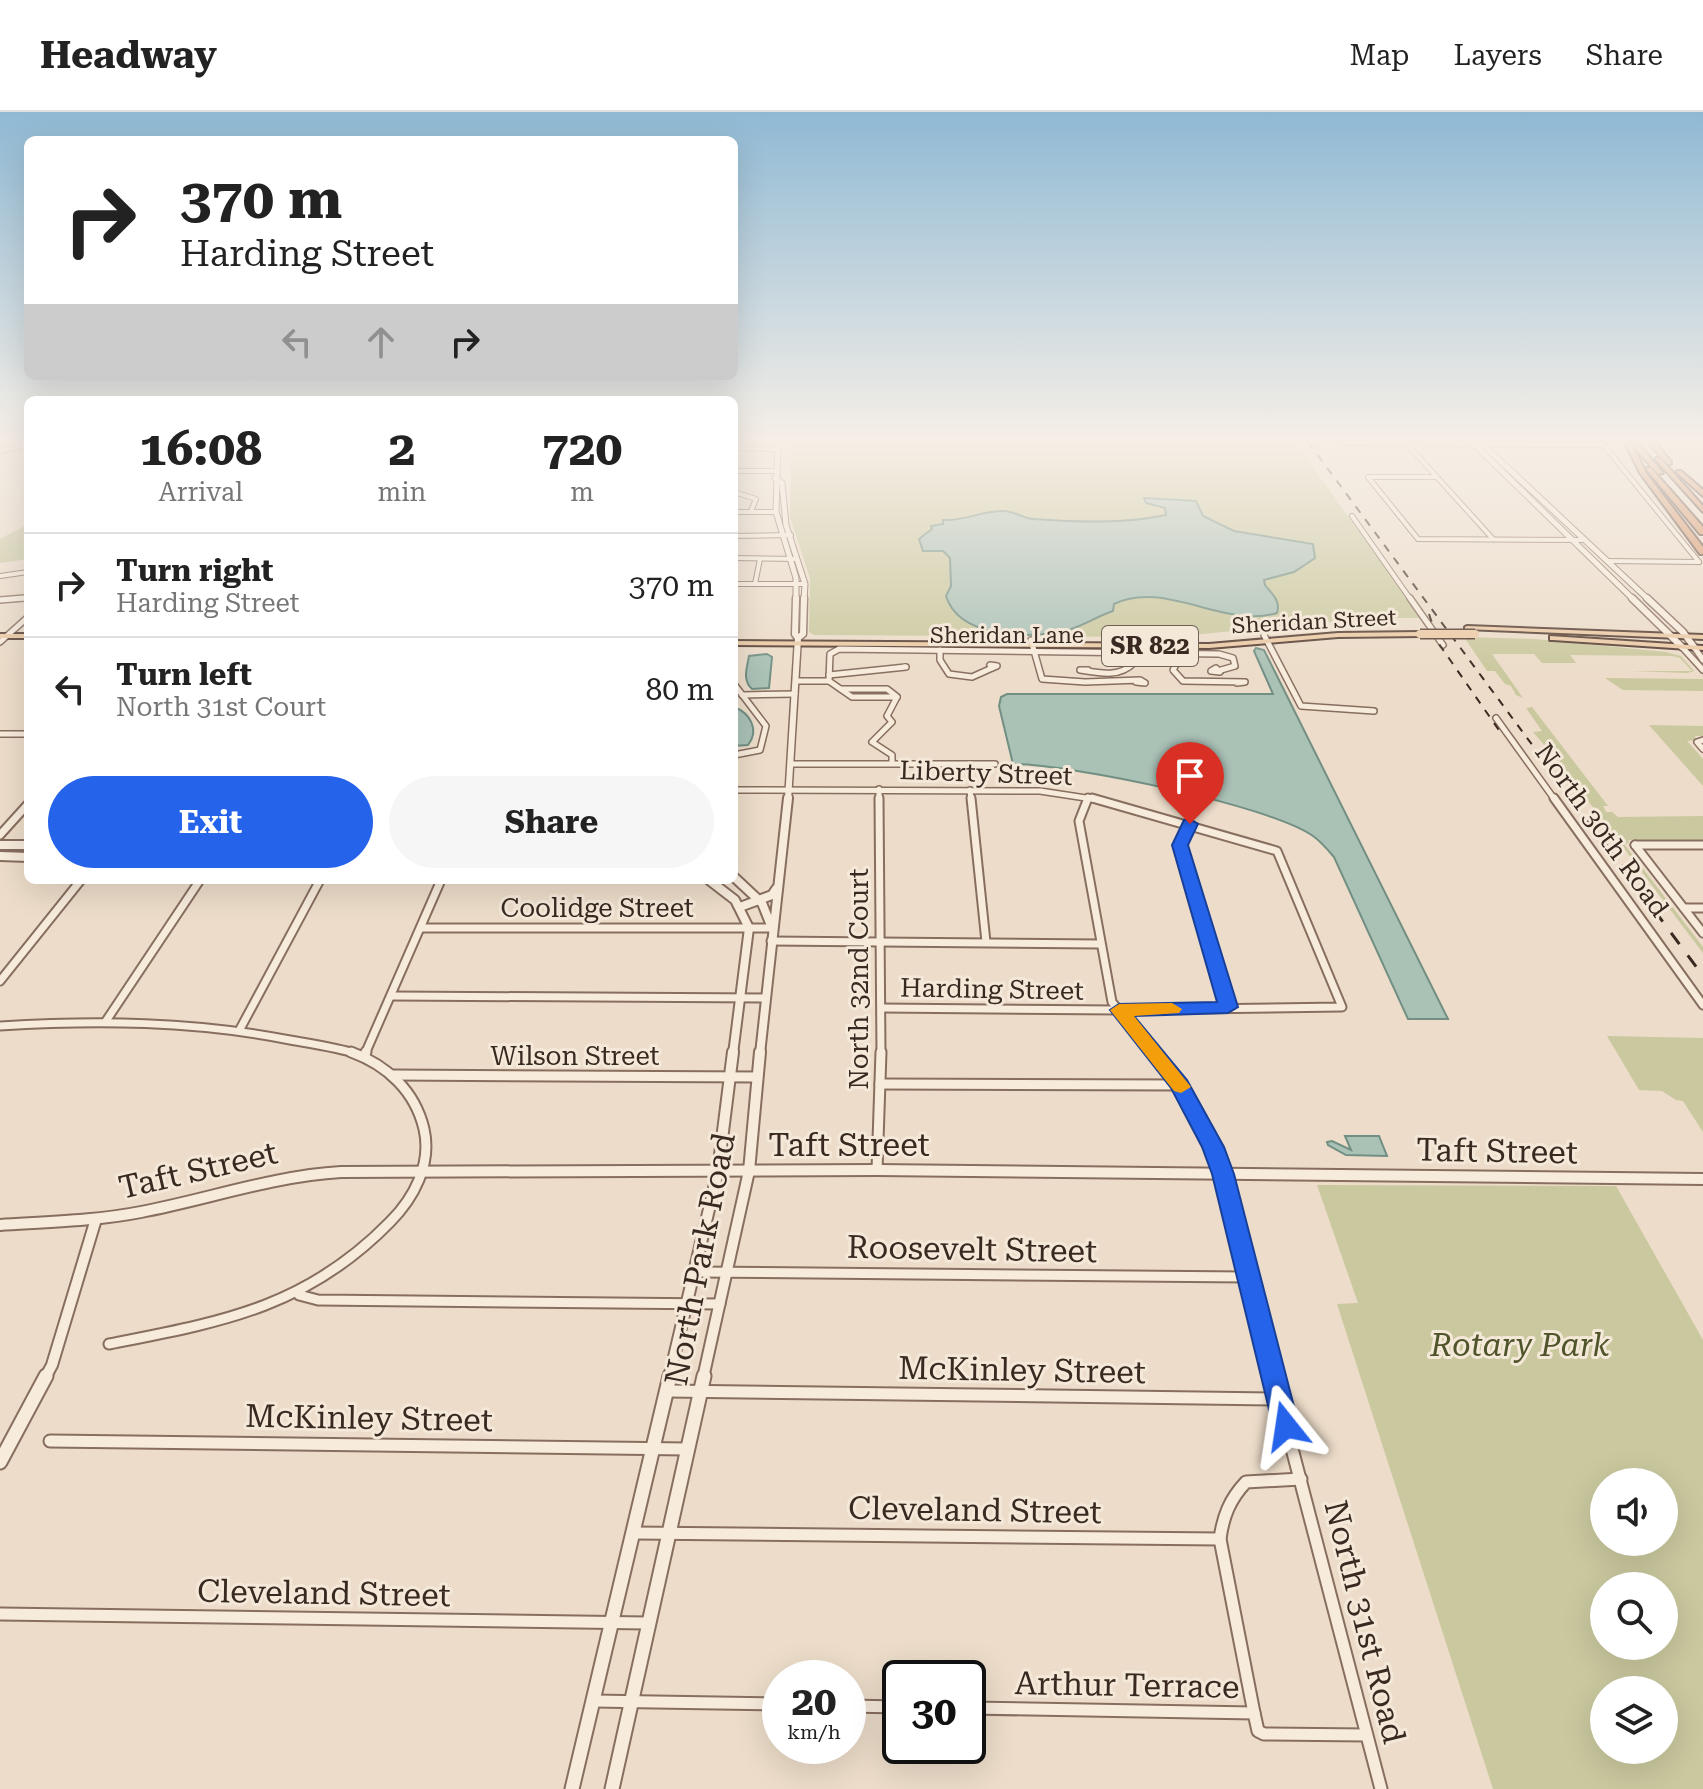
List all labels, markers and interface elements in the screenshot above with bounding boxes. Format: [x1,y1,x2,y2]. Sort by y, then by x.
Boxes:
text: Headway [40,33,217,77]
text: Map [1350,39,1409,72]
text: Layers [1453,39,1542,72]
text: Share [1586,39,1663,72]
text: 370 m [180,166,342,232]
icon: right [48,168,152,272]
text: Harding Street [180,233,434,275]
icon: left [275,320,319,364]
icon: ahead [359,320,403,364]
icon: right [443,320,487,364]
text: 16:08 [140,421,262,477]
text: 2 [388,421,415,477]
text: 720 [542,421,622,477]
text: Arrival [159,477,243,507]
text: min [378,477,426,507]
text: m [570,477,594,507]
text: Turn right [116,553,273,588]
icon: right [48,563,92,607]
text: 370 m [629,568,714,603]
text: Harding Street [116,588,300,618]
street label: Sheridan Street [1231,605,1397,638]
street label: Sheridan Lane [930,623,1084,648]
road number: SR 822 [1102,626,1198,666]
text: Turn left [116,657,252,692]
icon: left [48,667,92,711]
text: 80 m [645,672,714,707]
text: North 31st Court [116,692,326,722]
street label: North 30th Road [1529,738,1675,923]
pin [1156,742,1224,824]
icon: arrive [1168,754,1212,798]
street label: Liberty Street [899,755,1073,791]
button: Exit [48,776,373,868]
button: Share [389,776,714,868]
street label: North 32nd Court [844,868,874,1090]
street label: Coolidge Street [500,893,694,923]
street label: Harding Street [900,972,1084,1006]
street label: Wilson Street [491,1041,660,1071]
street label: Taft Street [768,1126,930,1164]
street label: North Park Road [657,1129,743,1389]
street label: Taft Street [1416,1131,1578,1171]
street label: Taft Street [115,1133,281,1207]
street label: Roosevelt Street [847,1228,1097,1270]
park label: Rotary Park [1429,1326,1610,1364]
street label: McKinley Street [898,1349,1146,1391]
position arrow [1244,1384,1328,1468]
street label: McKinley Street [245,1397,493,1439]
map controls [1590,1468,1678,1764]
button: sound [1590,1468,1678,1556]
street label: Cleveland Street [848,1489,1102,1531]
street label: North 31st Road [1316,1497,1414,1747]
street label: Cleveland Street [197,1572,451,1614]
button: search [1590,1572,1678,1660]
speed limit sign: 30 [882,1660,986,1764]
street label: Arthur Terrace [1014,1664,1240,1706]
button: layers [1590,1676,1678,1764]
text: 20 [792,1678,836,1725]
text: km/h [787,1720,841,1744]

